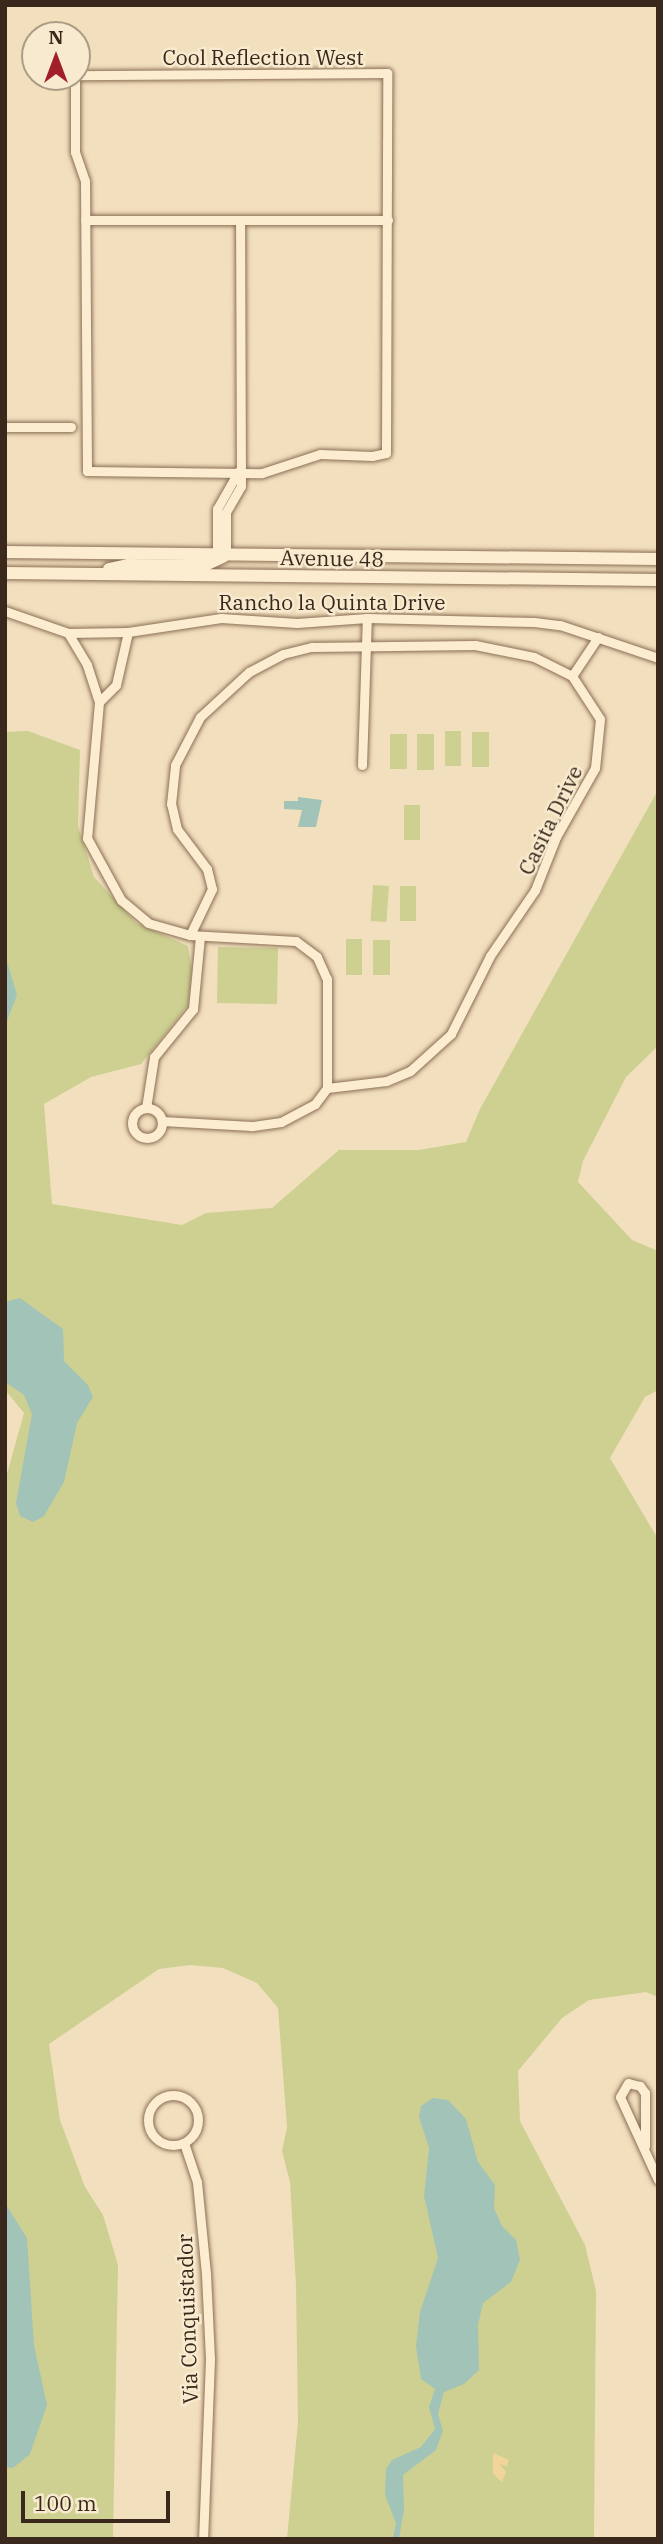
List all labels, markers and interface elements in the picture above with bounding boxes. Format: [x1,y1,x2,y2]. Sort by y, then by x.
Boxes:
north arrow [21,21,91,91]
text: N [48,25,64,49]
street label: Cool Reflection West [162,44,364,70]
street label: Avenue 48 [280,544,384,572]
street label: Rancho la Quinta Drive [218,589,446,615]
street label: Casita Drive [513,761,587,879]
street label: Via Conquistador [171,2233,203,2405]
scale bar [24,2478,173,2522]
text: 100 m [34,2489,97,2517]

